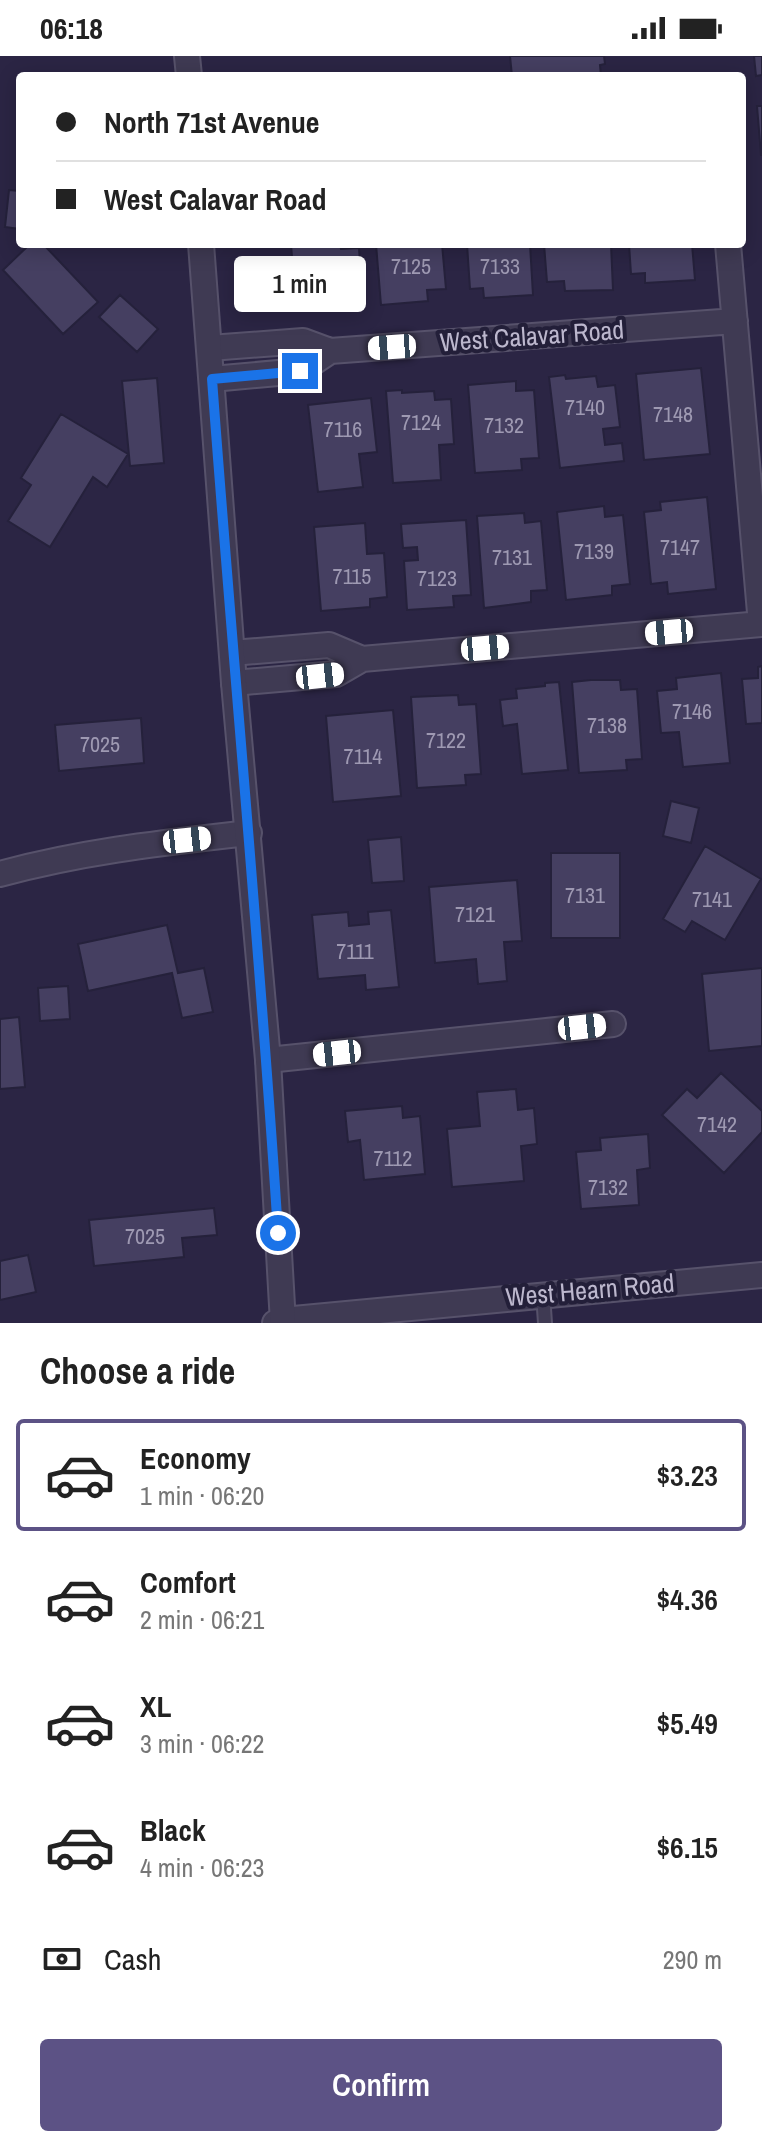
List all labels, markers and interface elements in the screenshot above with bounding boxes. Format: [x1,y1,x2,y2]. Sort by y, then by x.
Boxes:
text: 06:18 [40,8,103,48]
text: North 71st Avenue [104,102,320,142]
text: West Calavar Road [104,179,326,219]
house number: 7125 [391,251,431,281]
house number: 7133 [480,251,520,281]
callout: 1 min [234,255,366,311]
text: 1 min [273,266,327,301]
street label: West Calavar Road [439,312,625,359]
car [367,333,417,361]
route end [282,353,318,389]
house number: 7140 [565,392,605,422]
house number: 7148 [653,399,693,429]
house number: 7124 [401,407,441,437]
house number: 7132 [484,410,524,440]
house number: 7116 [324,414,362,444]
house number: 7147 [660,532,700,562]
house number: 7139 [574,536,614,566]
house number: 7131 [492,542,532,572]
house number: 7115 [333,561,371,591]
house number: 7123 [417,563,457,593]
car [644,618,694,646]
car [460,634,510,662]
car [295,662,345,690]
house number: 7146 [672,696,712,726]
house number: 7138 [587,710,627,740]
house number: 7122 [426,725,466,755]
house number: 7025 [80,729,120,759]
house number: 7114 [344,741,382,771]
car [162,826,212,854]
house number: 7131 [565,880,605,910]
house number: 7141 [692,884,732,914]
house number: 7121 [455,899,495,929]
house number: 7111 [336,936,374,966]
car [557,1013,607,1041]
car [312,1039,362,1067]
house number: 7142 [697,1109,737,1139]
house number: 7112 [374,1143,412,1173]
house number: 7132 [588,1172,628,1202]
route start [260,1215,296,1251]
house number: 7025 [125,1221,165,1251]
street label: West Hearn Road [504,1265,676,1314]
text: Choose a ride [40,1347,235,1395]
text: Economy [140,1438,251,1478]
icon: car [44,1439,116,1511]
text: $3.23 [656,1455,718,1495]
text: 1 min · 06:20 [140,1478,264,1513]
text: Comfort [140,1562,236,1602]
icon: car [44,1563,116,1635]
text: $4.36 [656,1579,718,1619]
text: 2 min · 06:21 [140,1602,264,1637]
text: XL [140,1686,171,1726]
icon: car [44,1687,116,1759]
text: $5.49 [656,1703,718,1743]
text: 3 min · 06:22 [140,1726,264,1761]
text: Black [140,1810,206,1850]
icon: car [44,1811,116,1883]
text: $6.15 [656,1827,718,1867]
text: 4 min · 06:23 [140,1850,264,1885]
icon: cash [40,1937,84,1981]
text: Cash [104,1939,161,1979]
text: 290 m [663,1942,722,1977]
button: Confirm [40,2039,722,2131]

